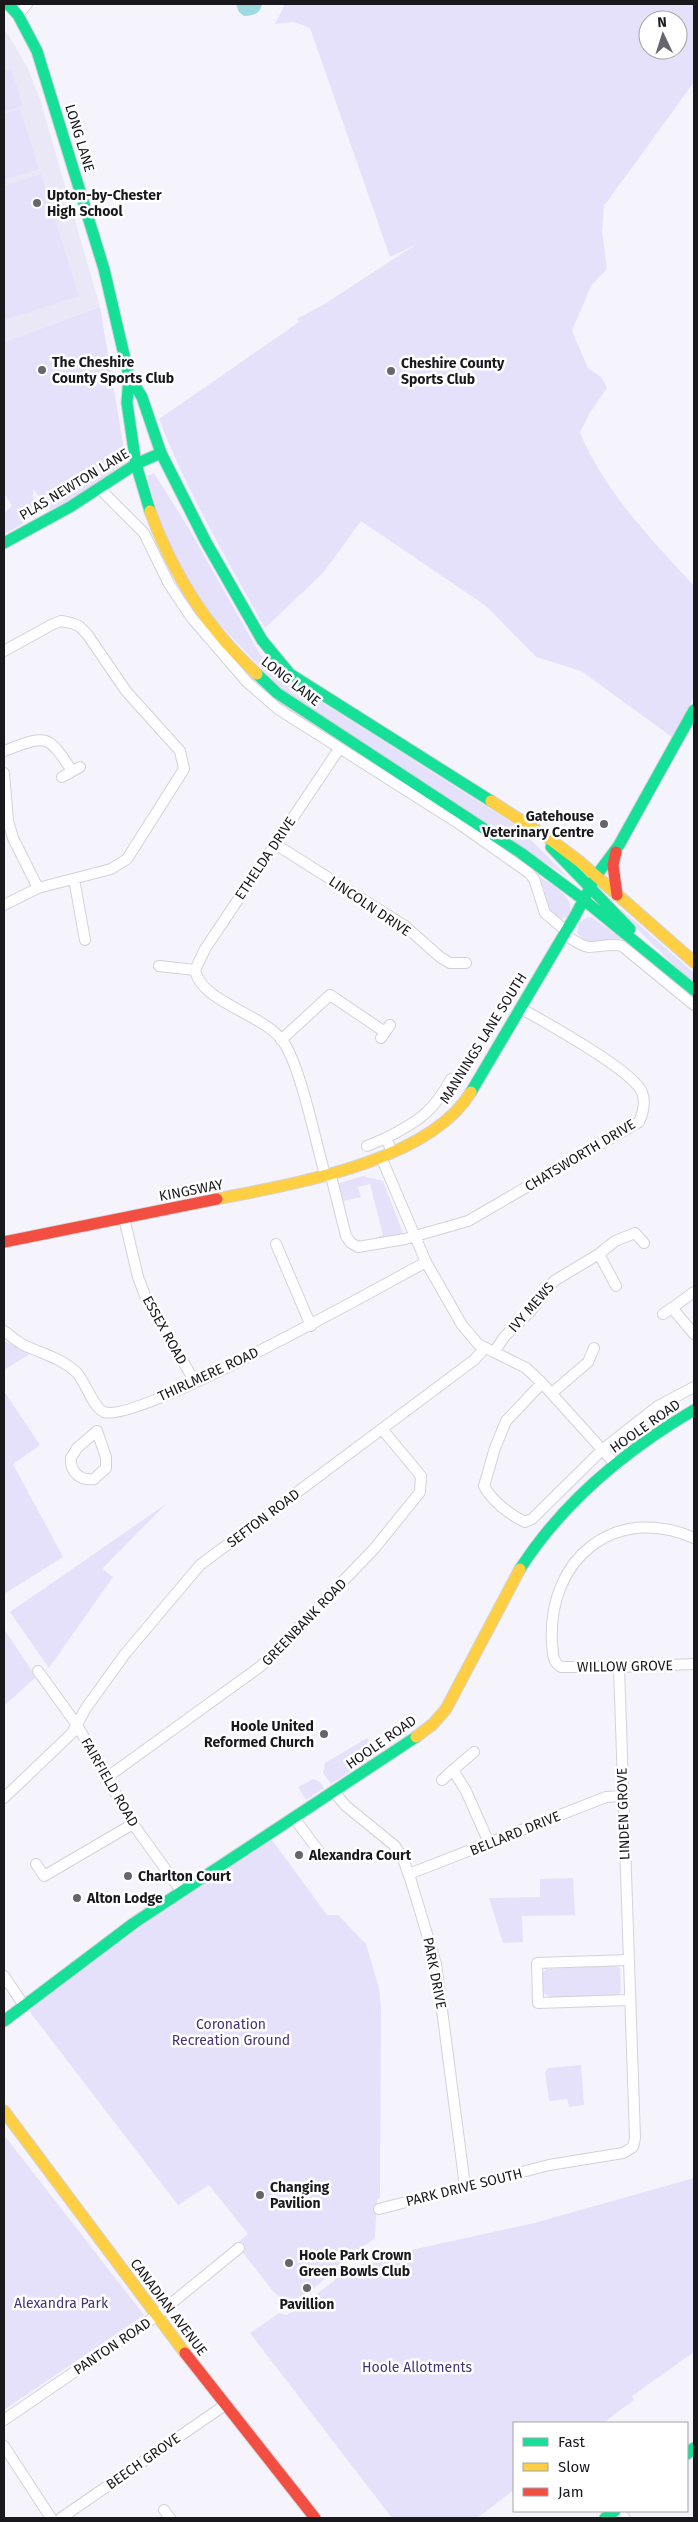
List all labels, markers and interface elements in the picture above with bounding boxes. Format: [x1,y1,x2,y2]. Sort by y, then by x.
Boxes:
north arrow [638,10,688,60]
text: N [657,14,667,31]
street label: LONG LANE [61,102,98,174]
place label: Upton-by-Chester High School [47,187,162,220]
marker: Upton-by-Chester High School [31,197,43,209]
place label: The Cheshire County Sports Club [52,354,174,387]
place label: Cheshire County Sports Club [401,355,505,388]
marker: The Cheshire County Sports Club [36,364,48,376]
marker: Cheshire County Sports Club [385,365,397,377]
street label: PLAS NEWTON LANE [16,445,132,524]
street label: LONG LANE [258,653,324,710]
place label: Gatehouse Veterinary Centre [481,808,594,841]
street label: ETHELDA DRIVE [231,814,299,903]
marker: Gatehouse Veterinary Centre [598,818,610,830]
street label: LINCOLN DRIVE [326,873,414,940]
street label: MANNINGS LANE SOUTH [436,970,531,1107]
street label: CHATSWORTH DRIVE [522,1116,639,1195]
street label: KINGSWAY [158,1176,225,1205]
street label: IVY MEWS [505,1279,558,1336]
street label: ESSEX ROAD [139,1293,190,1368]
street label: THIRLMERE ROAD [155,1344,261,1405]
street label: HOOLE ROAD [607,1396,684,1457]
street label: SEFTON ROAD [224,1486,303,1551]
street label: GREENBANK ROAD [258,1575,350,1670]
street label: WILLOW GROVE [577,1657,673,1676]
street label: HOOLE ROAD [343,1712,420,1773]
place label: Hoole United Reformed Church [204,1718,314,1751]
marker: Hoole United Reformed Church [318,1728,330,1740]
street label: FAIRFIELD ROAD [77,1735,142,1830]
street label: LINDEN GROVE [613,1767,634,1861]
street label: BELLARD DRIVE [467,1808,563,1859]
place label: Alexandra Court [308,1847,412,1864]
marker: Alexandra Court [293,1849,305,1861]
place label: Charlton Court [138,1868,232,1885]
marker: Charlton Court [122,1870,134,1882]
place label: Alton Lodge [86,1890,163,1907]
marker: Alton Lodge [71,1892,83,1904]
street label: PARK DRIVE [419,1936,450,2010]
park label: Coronation Recreation Ground [172,2016,290,2049]
street label: PARK DRIVE SOUTH [404,2165,524,2210]
place label: Changing Pavilion [270,2179,329,2212]
marker: Changing Pavilion [254,2189,266,2201]
place label: Hoole Park Crown Green Bowls Club [299,2247,412,2280]
street label: CANADIAN AVENUE [127,2255,211,2359]
marker: Hoole Park Crown Green Bowls Club [283,2257,295,2269]
marker: Pavillion [301,2282,313,2294]
park label: Alexandra Park [14,2295,109,2312]
place label: Pavillion [280,2296,334,2313]
street label: PANTON ROAD [70,2314,154,2378]
park label: Hoole Allotments [362,2359,472,2376]
legend [513,2422,688,2512]
street label: BEECH GROVE [103,2430,184,2493]
text: Fast [558,2433,585,2451]
text: Slow [558,2458,590,2476]
text: Jam [558,2483,584,2501]

